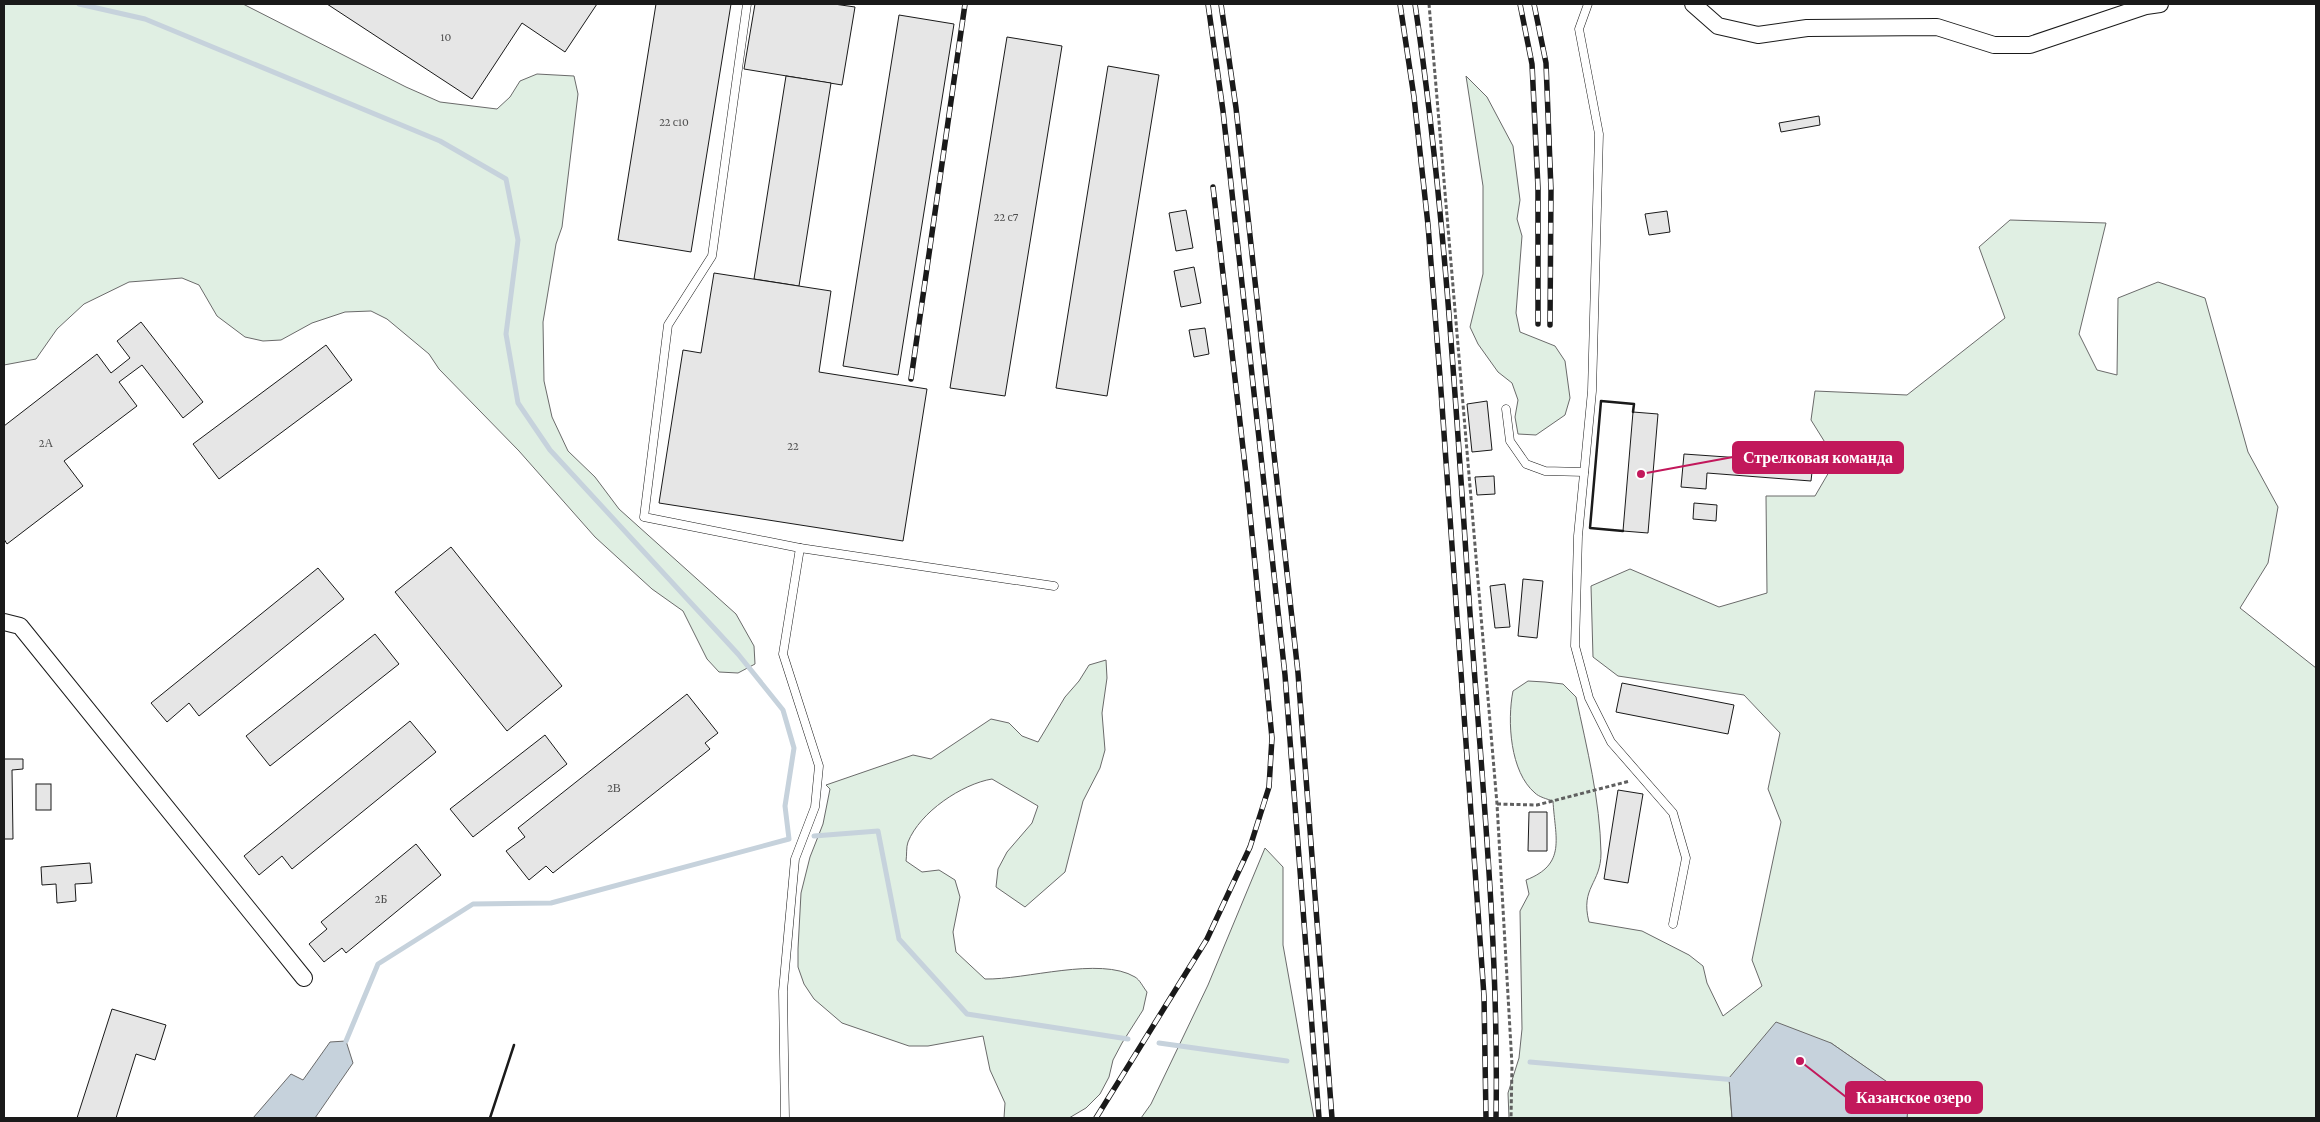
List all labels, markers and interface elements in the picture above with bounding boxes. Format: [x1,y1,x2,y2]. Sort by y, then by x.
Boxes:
house number: 10 [441,30,452,44]
house number: 22 с10 [659,115,689,129]
house number: 22 с7 [994,210,1019,224]
house number: 2А [39,436,54,450]
house number: 22 [787,439,799,453]
callout: Стрелковая команда [1733,442,1903,473]
text: Стрелковая команда [1743,449,1893,467]
house number: 2В [607,781,621,795]
house number: 2Б [375,892,387,906]
callout: Казанское озеро [1846,1082,1982,1113]
text: Казанское озеро [1856,1089,1972,1107]

